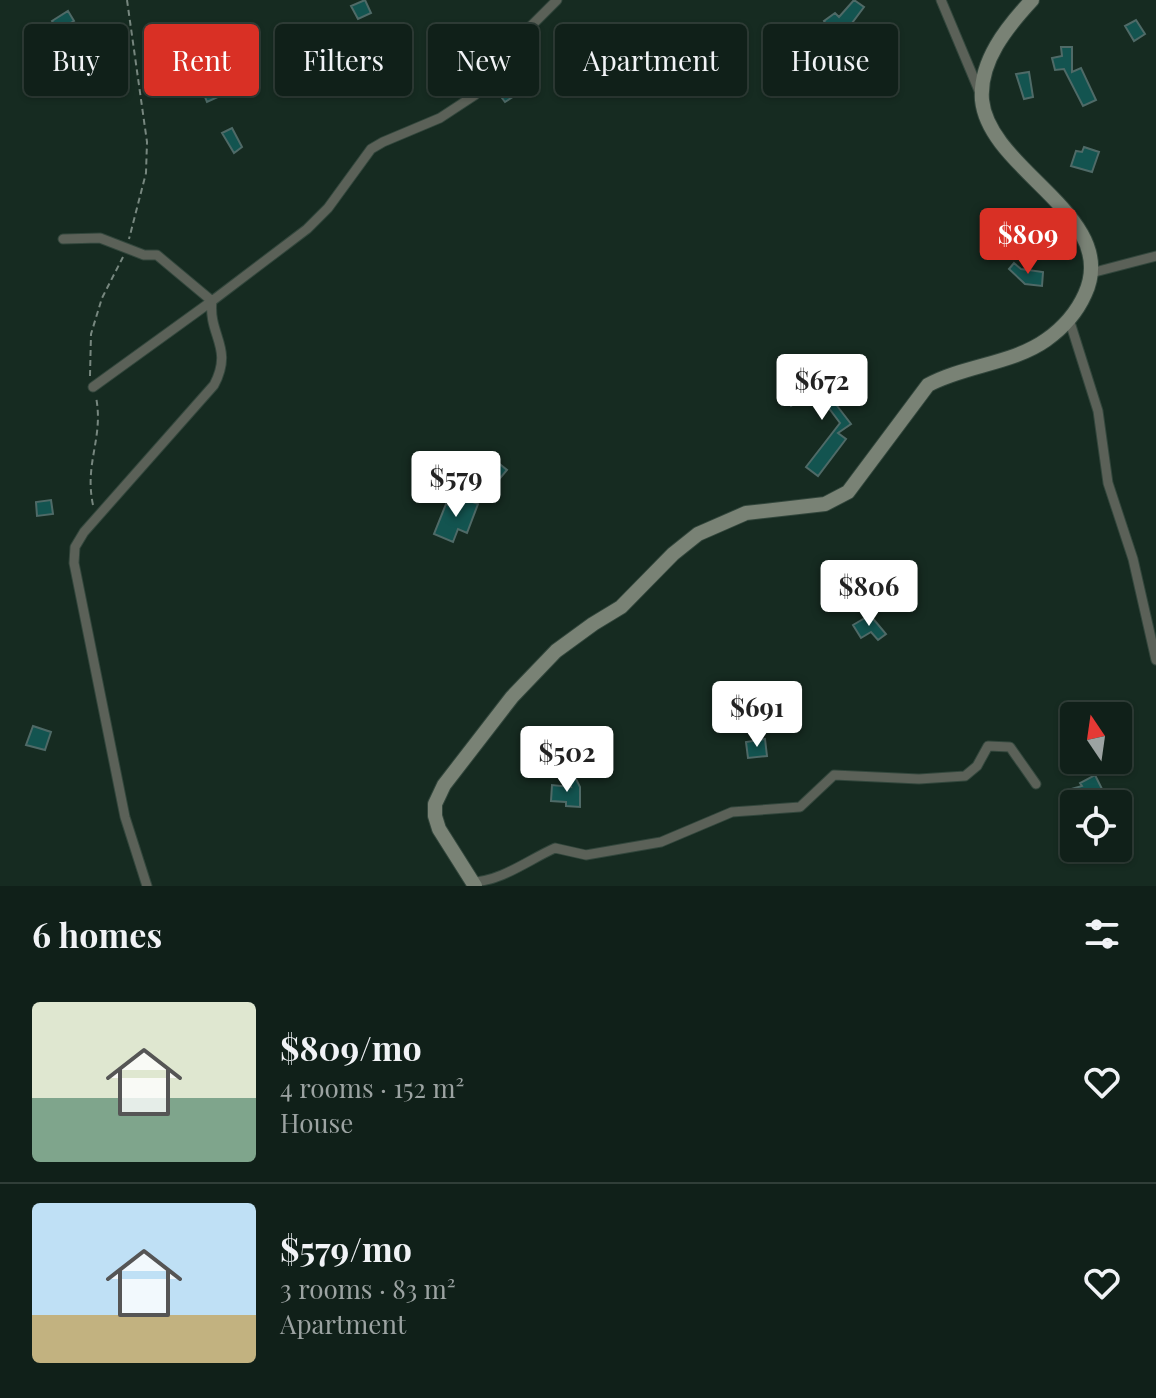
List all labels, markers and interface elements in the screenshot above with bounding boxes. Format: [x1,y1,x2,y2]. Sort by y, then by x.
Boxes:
chip: Buy [24,24,128,96]
chip: Rent [144,24,259,96]
chip: Filters [275,24,412,96]
chip: New [428,24,539,96]
chip: Apartment [555,24,747,96]
chip: House [763,24,898,96]
pin: $809 [981,208,1075,276]
text: $809 [998,216,1058,251]
pin: $672 [775,354,869,422]
text: $672 [795,362,849,397]
pin: $579 [409,451,503,519]
text: $579 [429,459,483,494]
pin: $806 [822,560,916,628]
text: $806 [839,568,899,603]
pin: $691 [710,681,804,749]
text: $691 [730,689,784,724]
north arrow [1060,702,1132,774]
map controls [1060,702,1132,862]
pin: $502 [520,726,614,794]
text: $502 [538,734,596,769]
button: locate [1060,790,1132,862]
text: 6 homes [32,911,162,957]
icon: filters [1080,912,1124,956]
text: $809/mo [280,1024,422,1070]
icon: home [96,1034,192,1130]
icon: heart [1080,1060,1124,1104]
text: 4 rooms · 152 m² [280,1070,464,1105]
text: House [280,1105,353,1140]
text: $579/mo [280,1225,412,1271]
icon: home [96,1235,192,1331]
icon: heart [1080,1261,1124,1305]
text: 3 rooms · 83 m² [280,1271,456,1306]
text: Apartment [280,1306,406,1341]

